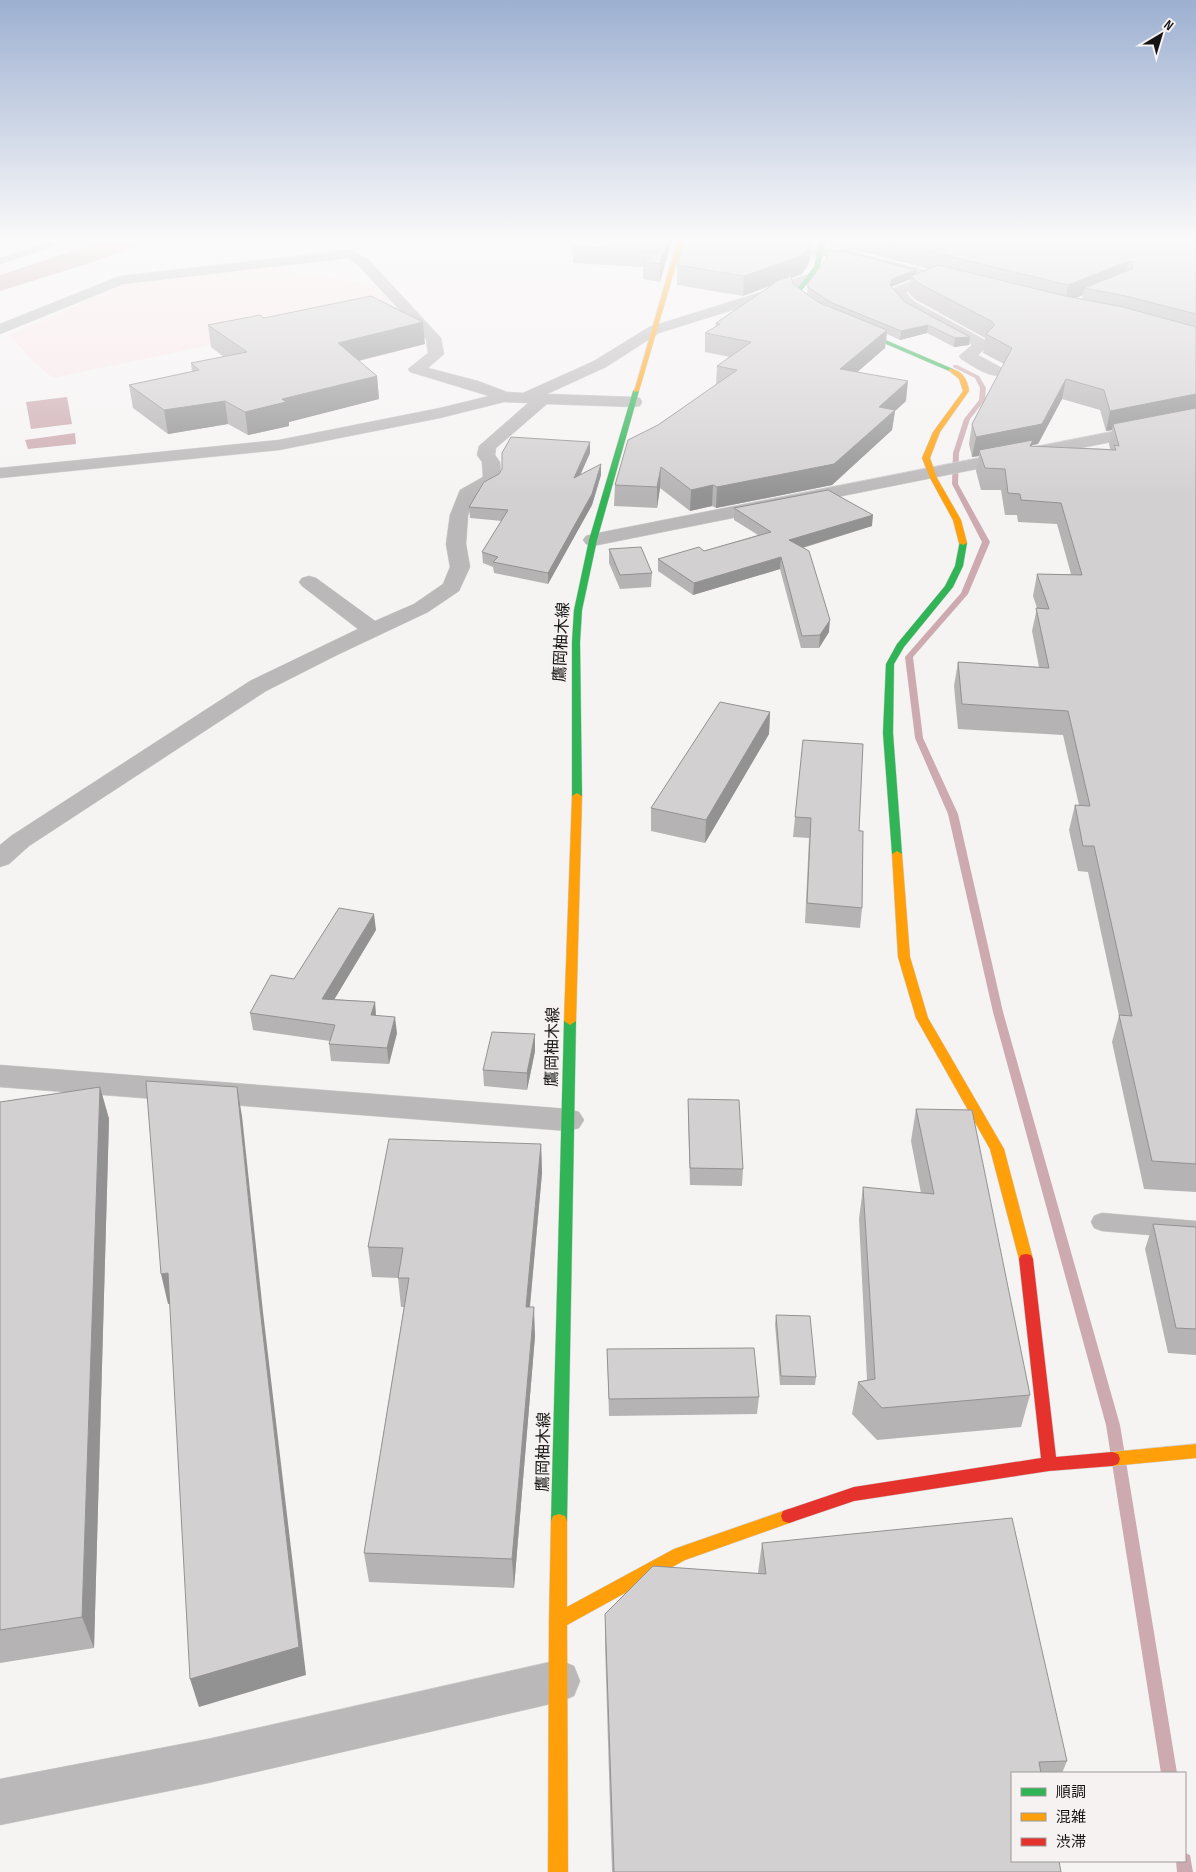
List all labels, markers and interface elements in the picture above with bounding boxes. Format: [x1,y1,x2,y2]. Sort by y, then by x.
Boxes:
north arrow [1136,10,1186,60]
text: N [1161,16,1177,34]
street label: 鷹岡柚木線 [550,602,574,682]
street label: 鷹岡柚木線 [543,1007,563,1087]
street label: 鷹岡柚木線 [534,1412,554,1492]
legend [1011,1772,1186,1862]
text: 順調 [1056,1783,1086,1802]
text: 混雑 [1056,1808,1086,1827]
text: 渋滞 [1056,1833,1086,1852]

